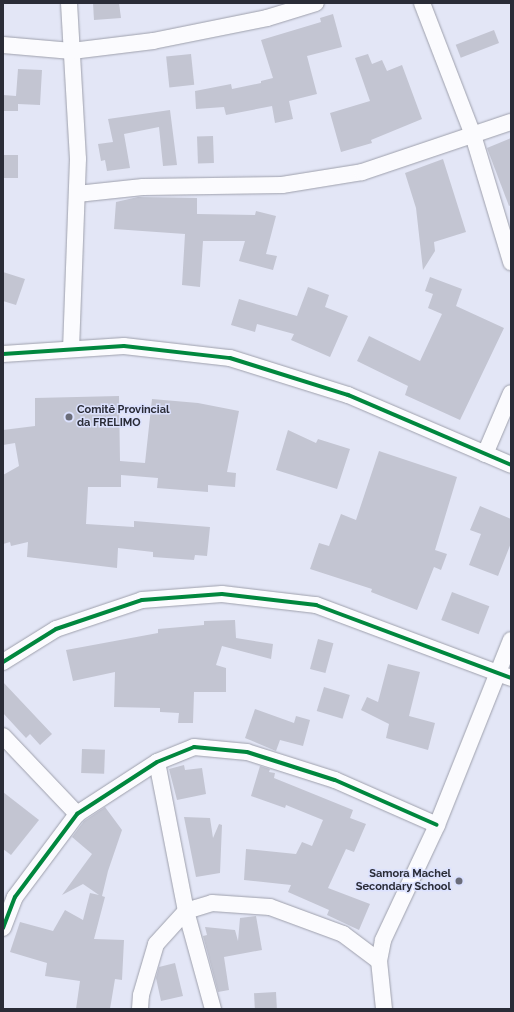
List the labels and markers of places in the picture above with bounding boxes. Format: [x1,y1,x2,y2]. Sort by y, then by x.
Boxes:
place label: Comitê Provincial da FRELIMO [77,404,169,430]
marker: Comitê Provincial da FRELIMO [64,412,74,422]
place label: Samora Machel Secondary School [355,868,451,894]
marker: Samora Machel Secondary School [454,876,464,886]

